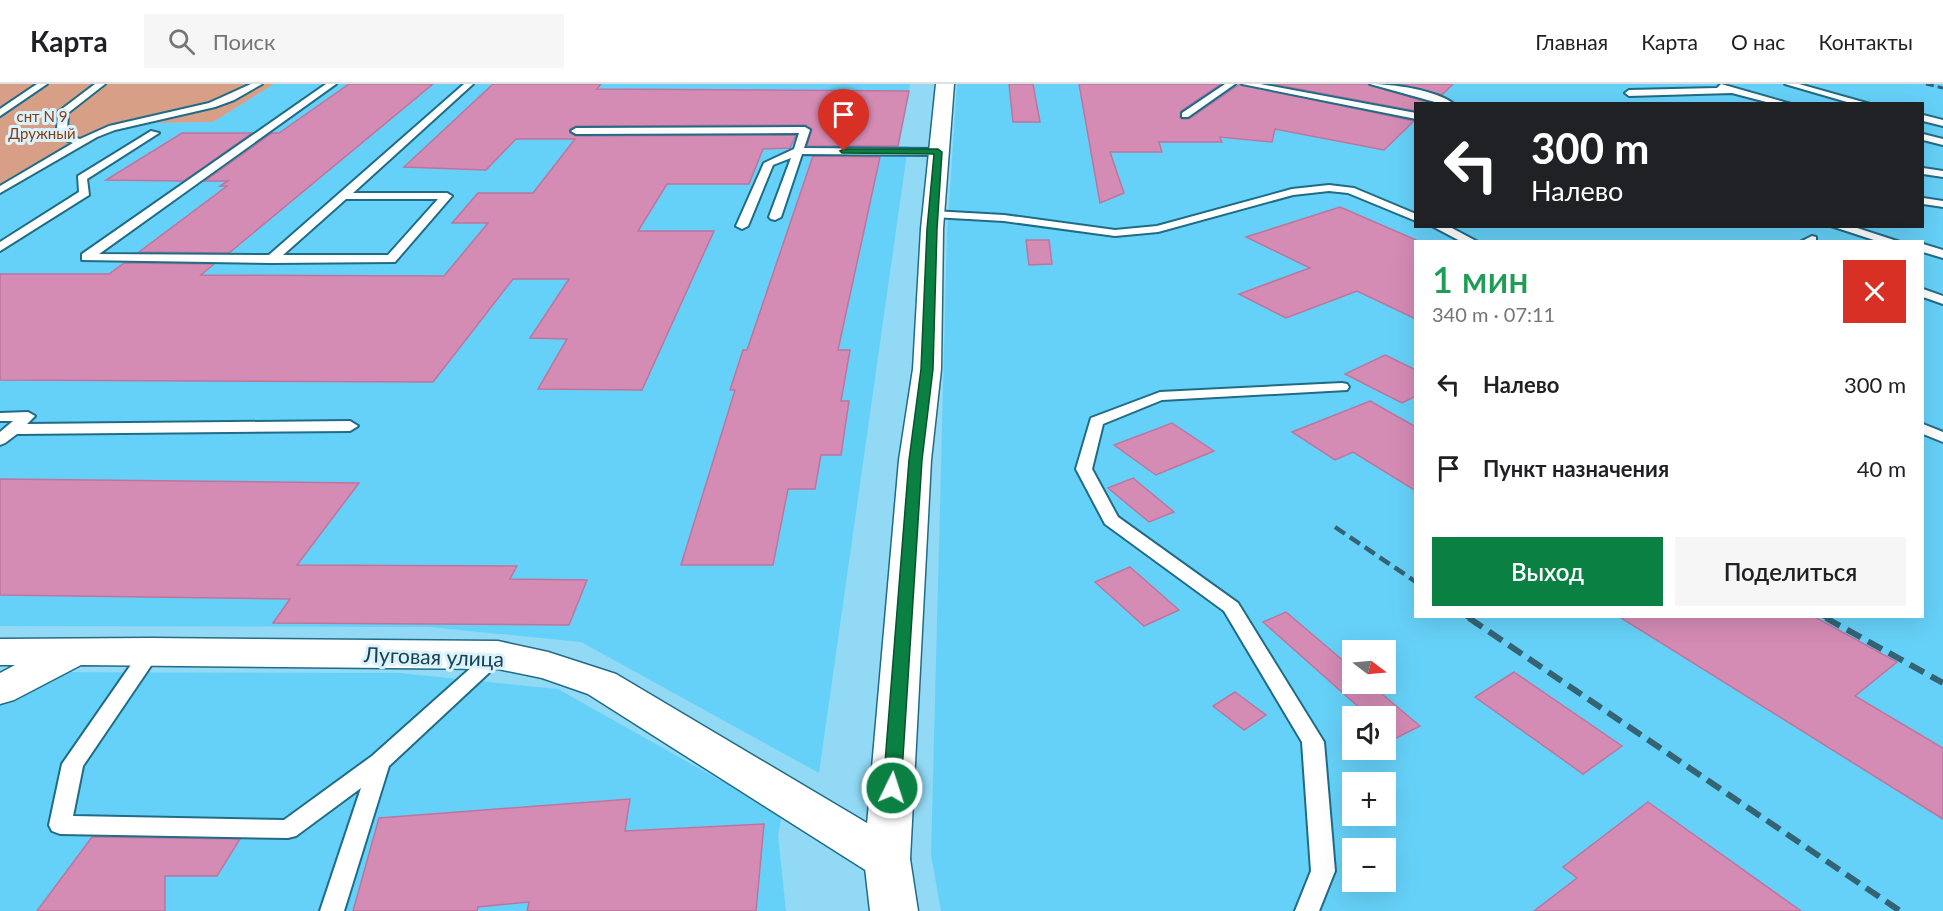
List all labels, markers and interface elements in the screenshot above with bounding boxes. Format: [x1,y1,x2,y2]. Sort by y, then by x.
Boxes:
search box [144,14,564,68]
text: Карта [30,24,108,58]
icon: search [165,25,198,58]
text: Поиск [213,28,276,55]
text: Главная [1535,29,1608,54]
text: Карта [1641,29,1698,54]
text: О нас [1731,29,1785,54]
text: Контакты [1818,29,1913,54]
pin [818,89,869,151]
icon: arrive [827,98,860,131]
park label: снт N 9 Дружный [8,107,76,142]
text: 300 m [1531,123,1649,173]
icon: left [1432,126,1510,204]
text: Налево [1531,174,1623,207]
text: 1 мин [1432,257,1529,301]
button: close [1843,260,1906,323]
text: 340 m · 07:11 [1432,302,1555,326]
icon: left [1432,368,1465,401]
text: Налево [1483,371,1559,398]
text: 300 m [1844,371,1906,398]
icon: arrive [1432,452,1465,485]
text: Пункт назначения [1483,455,1669,482]
text: 40 m [1857,455,1906,482]
button: Выход [1432,537,1663,606]
button: Поделиться [1675,537,1906,606]
north arrow [1342,640,1396,694]
map controls [1342,640,1396,892]
street label: Луговая улица [363,641,504,671]
button: sound [1342,706,1396,760]
position arrow [860,756,924,820]
button: + [1342,772,1396,826]
button: − [1342,838,1396,892]

